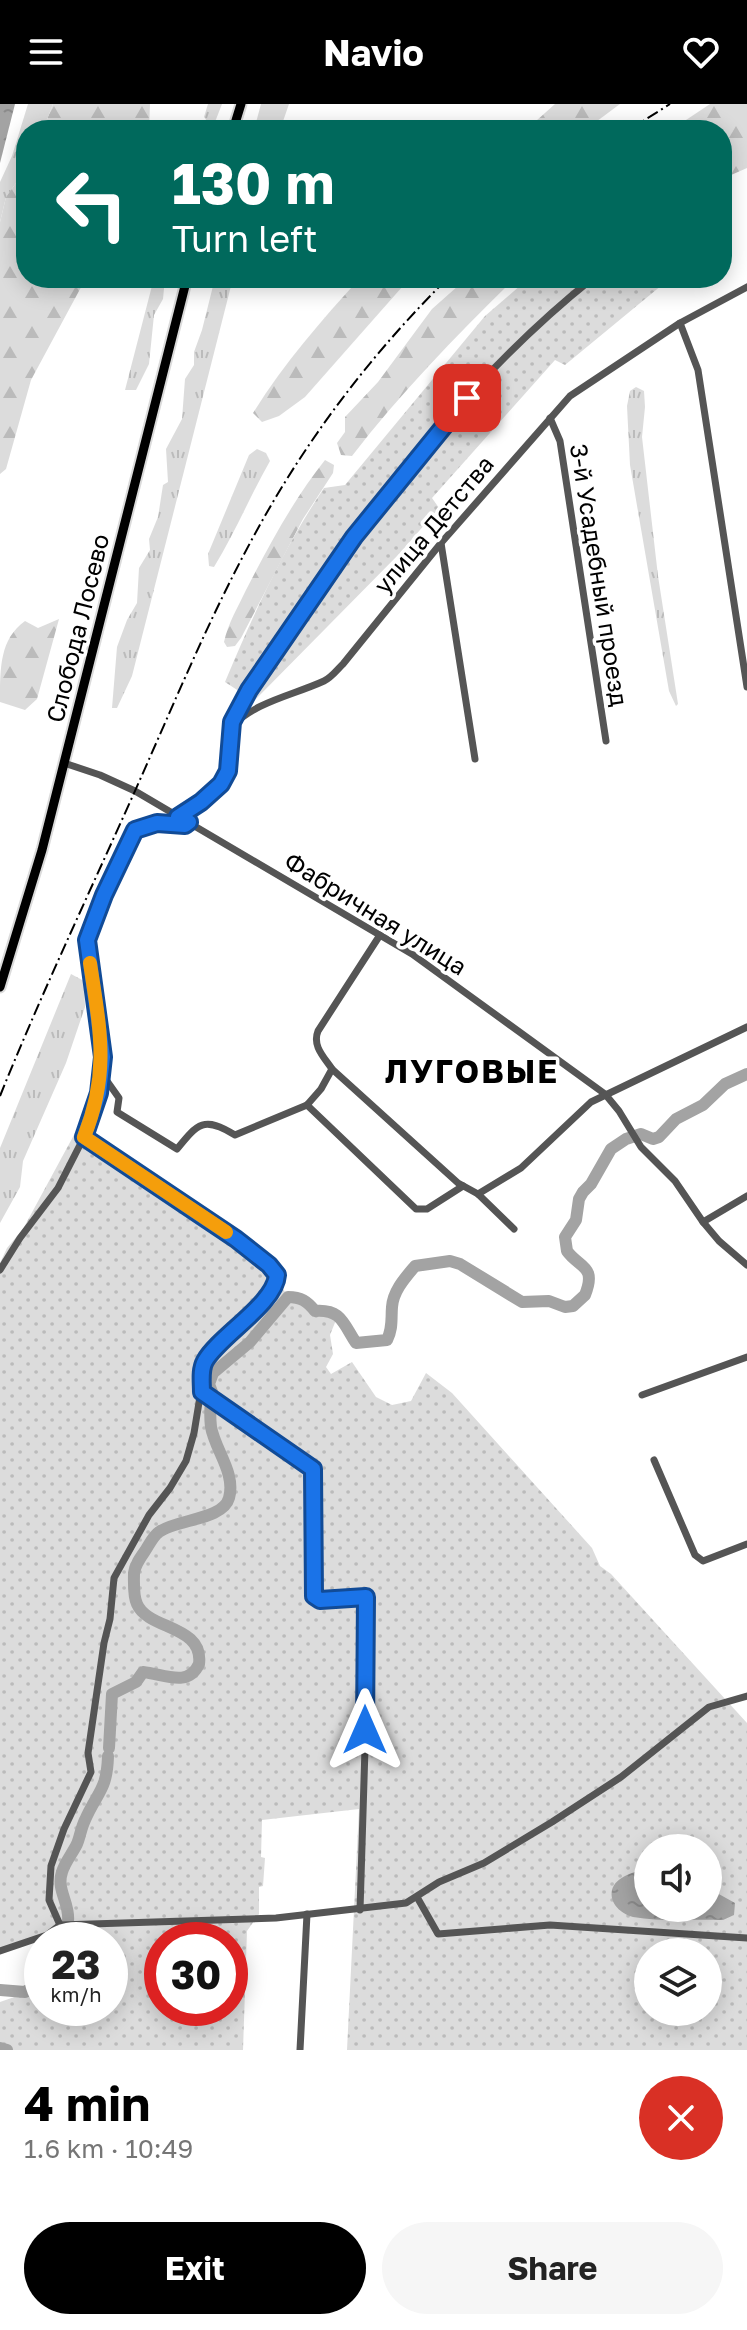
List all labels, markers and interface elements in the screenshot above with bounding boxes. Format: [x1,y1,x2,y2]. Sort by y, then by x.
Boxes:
icon: menu [24,30,68,74]
icon: heart [679,30,723,74]
text: Navio [323,31,424,74]
text: 130 m [172,149,334,216]
icon: left [40,152,144,256]
text: Turn left [172,217,318,260]
pin [433,364,501,432]
icon: arrive [445,376,489,420]
street label: 3-й Усадебный проезд [565,442,635,708]
street label: улица Детства [367,449,499,599]
street label: Слобода Лосево [40,531,114,725]
street label: Фабричная улица [280,845,472,981]
district label: ЛУГОВЫЕ [385,1052,559,1090]
position arrow [323,1688,407,1772]
map controls [634,1834,722,2026]
button: sound [634,1834,722,1922]
speed limit sign: 30 [144,1922,248,2026]
button: layers [634,1938,722,2026]
text: 23 [52,1940,100,1988]
text: km/h [51,1982,101,2006]
text: 4 min [24,2074,150,2132]
button: close [639,2076,723,2160]
text: 1.6 km · 10:49 [24,2133,193,2164]
button: Exit [24,2222,366,2314]
button: Share [382,2222,723,2314]

